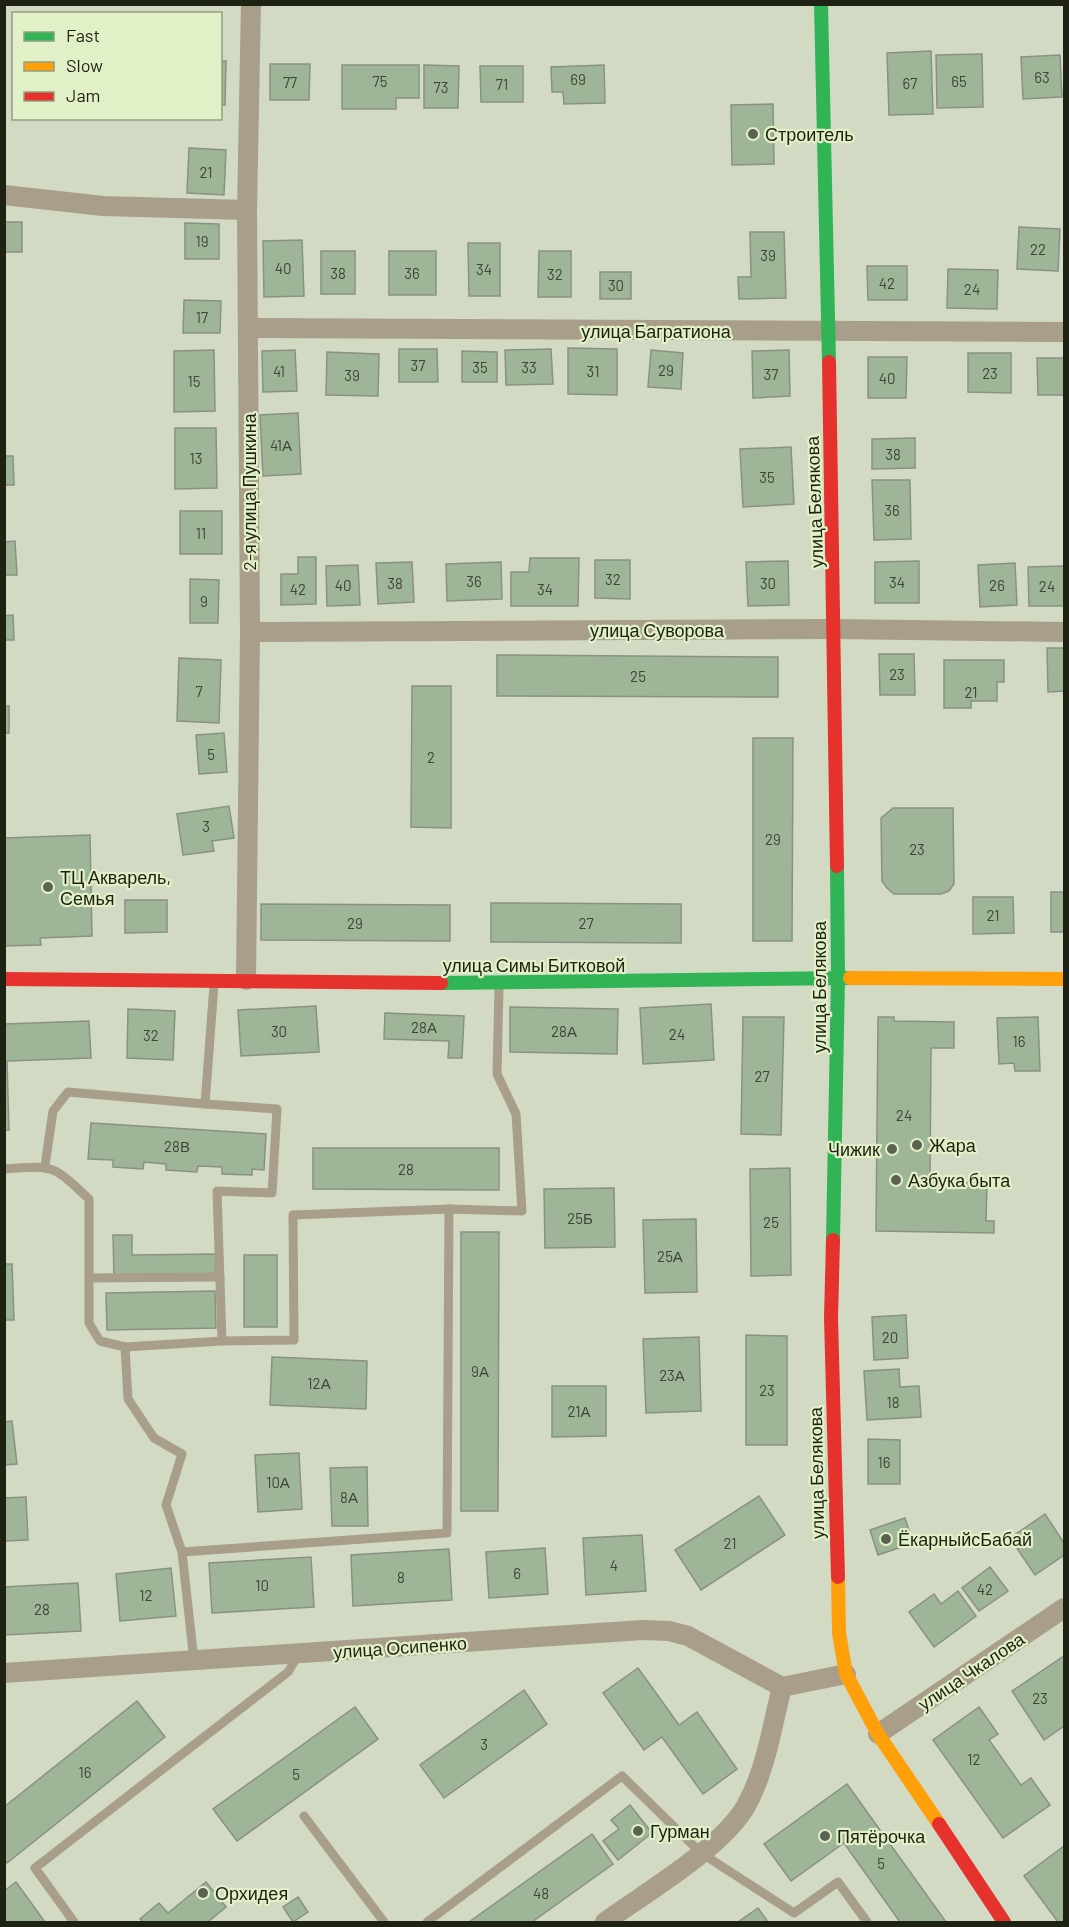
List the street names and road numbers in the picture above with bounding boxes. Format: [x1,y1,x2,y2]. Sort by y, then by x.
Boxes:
street label: улица Багратиона [581,320,732,342]
street label: 2-я улица Пушкина [238,412,260,571]
street label: улица Белякова [801,435,827,568]
street label: улица Суворова [590,619,725,641]
street label: улица Белякова [808,920,830,1053]
street label: улица Симы Битковой [443,954,625,976]
street label: улица Белякова [804,1406,828,1539]
street label: улица Чкалова [914,1627,1029,1715]
street label: улица Осипенко [332,1631,468,1663]

